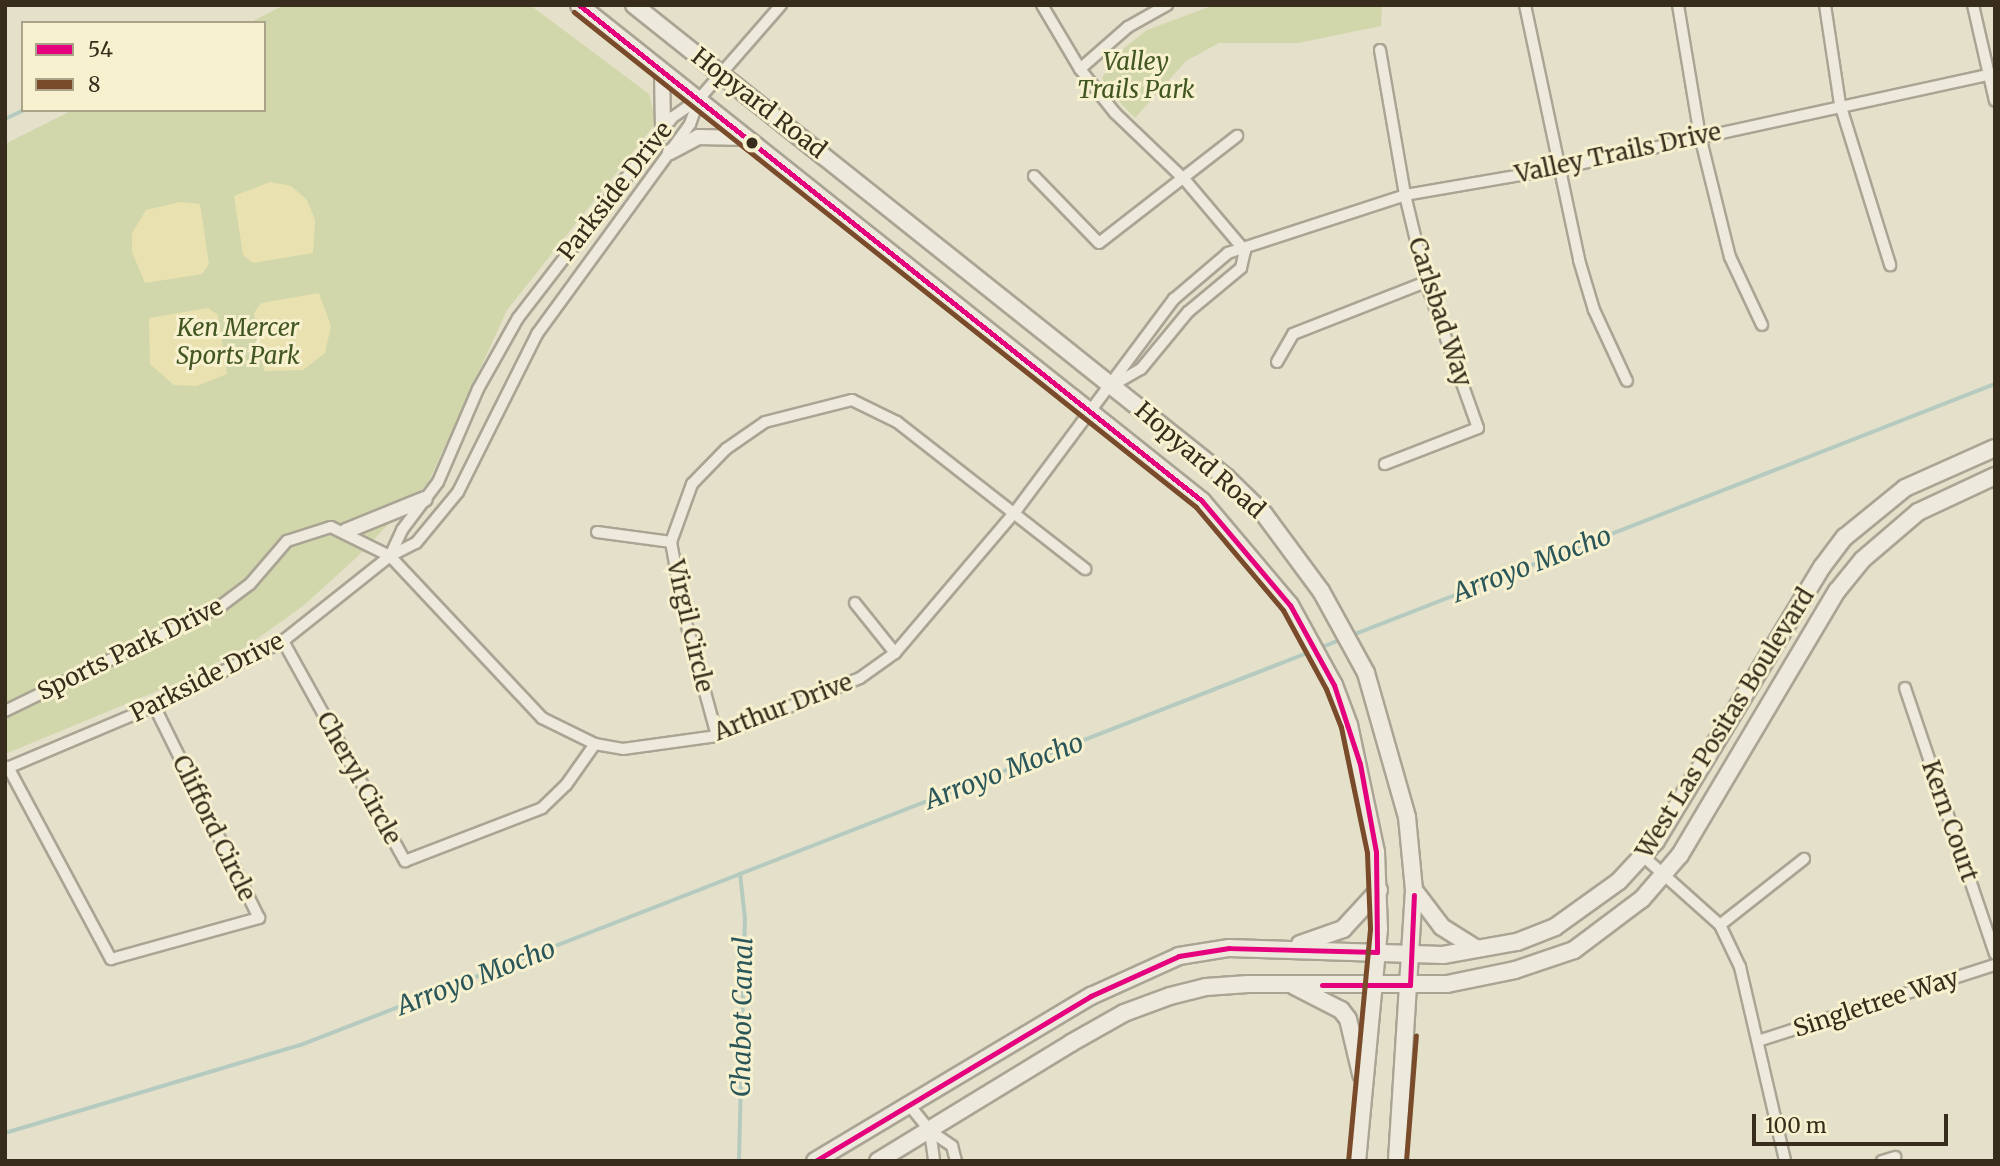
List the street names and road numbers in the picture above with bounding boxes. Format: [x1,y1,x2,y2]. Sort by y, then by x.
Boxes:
street label: Hopyard Road [686,42,832,164]
street label: Parkside Drive [552,116,678,266]
street label: Valley Trails Drive [1512,117,1724,189]
street label: Carlsbad Way [1402,234,1478,390]
street label: Hopyard Road [1129,396,1271,524]
street label: Virgil Circle [661,557,719,695]
street label: West Las Positas Boulevard [1630,583,1820,863]
street label: Sports Park Drive [33,592,227,706]
street label: Parkside Drive [126,626,288,728]
street label: Arthur Drive [710,667,856,747]
street label: Cheryl Circle [311,707,407,849]
street label: Clifford Circle [166,751,262,905]
street label: Kern Court [1916,757,1984,885]
street label: Singletree Way [1790,963,1962,1043]

